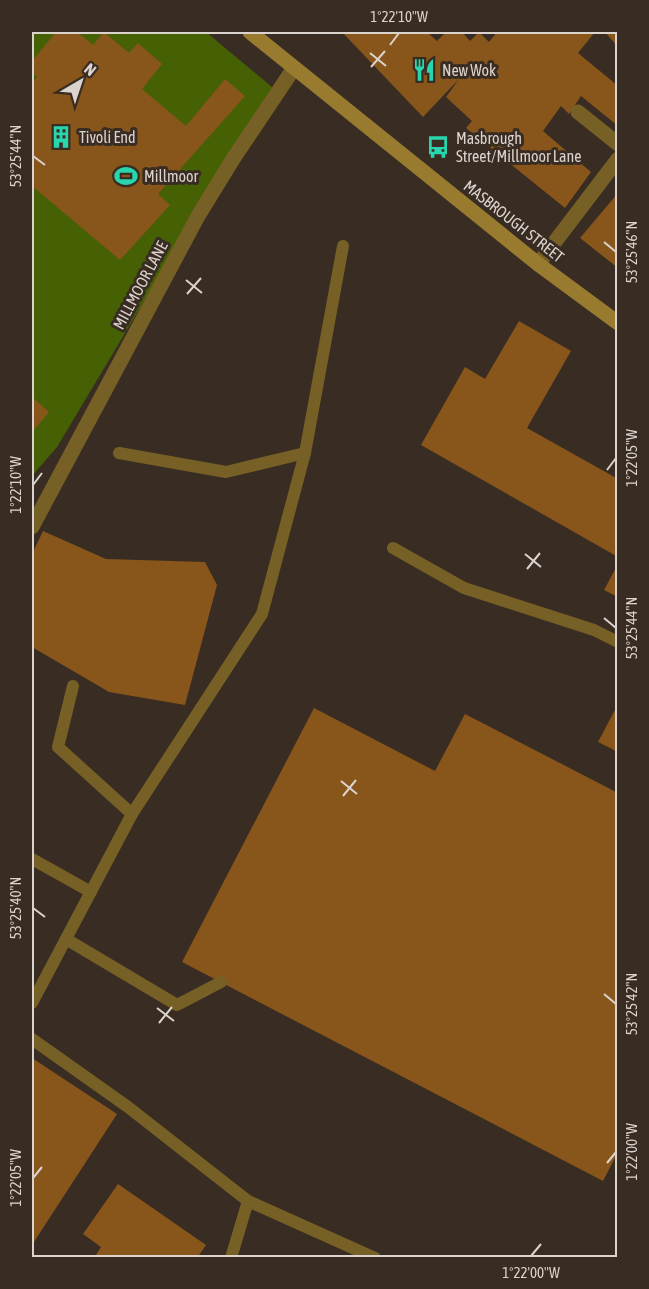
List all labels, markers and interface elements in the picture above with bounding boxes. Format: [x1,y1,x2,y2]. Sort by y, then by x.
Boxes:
text: 1°22'10"W [370,8,428,25]
north arrow [51,51,111,111]
restaurant icon: New Wok [411,57,437,83]
text: N [81,59,100,79]
place label: New Wok [442,61,496,79]
building icon: Tivoli End [48,124,74,150]
text: 53°25'44"N [7,125,24,187]
place label: Tivoli End [79,128,136,146]
place label: Masbrough Street/Millmoor Lane [456,129,582,165]
bus stop icon: Masbrough Street/Millmoor Lane [425,134,451,160]
sports icon: Millmoor [113,163,139,189]
place label: Millmoor [144,167,198,185]
street label: MASBROUGH STREET [460,176,568,266]
text: 53°25'46"N [623,221,640,283]
street label: MILLMOOR LANE [109,238,171,332]
text: 1°22'05"W [623,429,640,487]
text: 1°22'10"W [7,456,24,514]
text: 53°25'44"N [623,597,640,659]
text: 53°25'40"N [7,877,24,939]
text: 53°25'42"N [623,973,640,1035]
text: 1°22'00"W [623,1123,640,1181]
text: 1°22'05"W [7,1149,24,1207]
text: 1°22'00"W [502,1264,560,1281]

